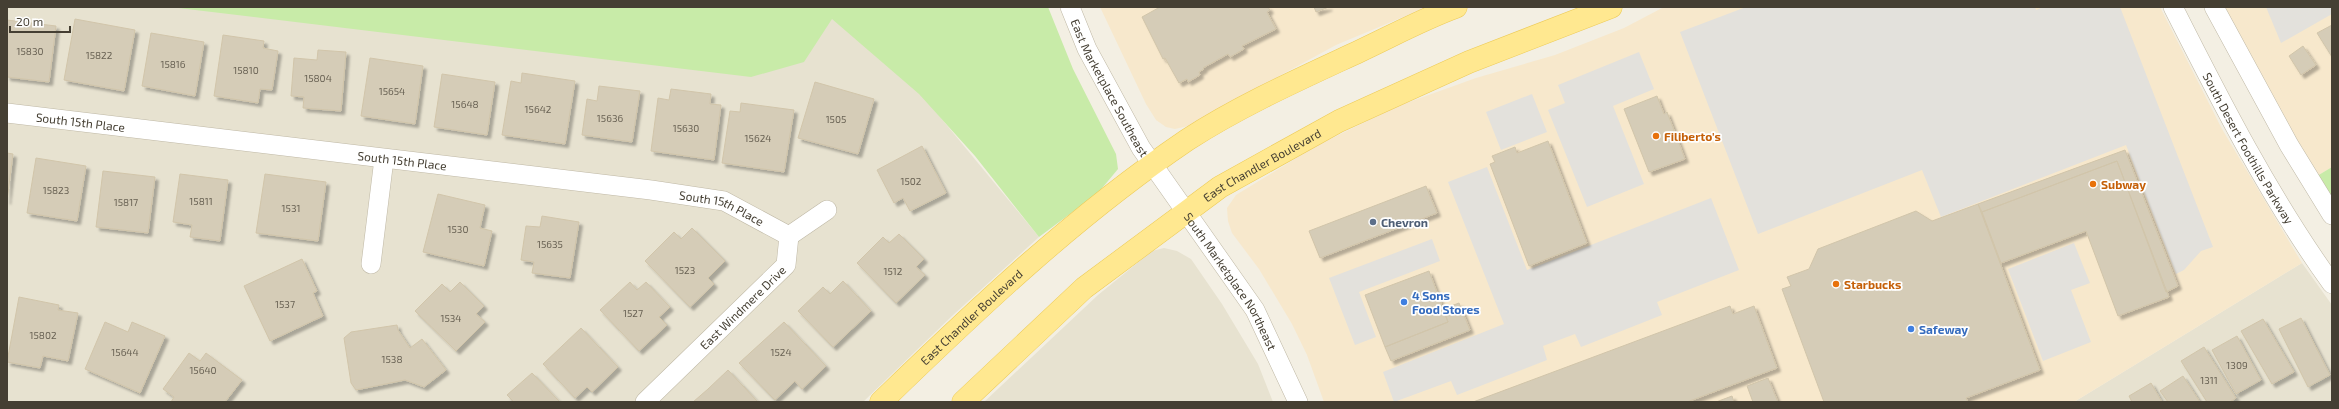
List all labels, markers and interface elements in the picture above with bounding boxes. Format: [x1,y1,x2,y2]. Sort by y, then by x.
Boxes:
scale bar [10,8,70,34]
text: 20 m [16,14,43,28]
street label: East Marketplace Southeast [1069,17,1152,159]
house number: 15830 [17,45,44,57]
house number: 15822 [86,49,113,61]
house number: 15816 [160,58,186,70]
house number: 15810 [233,64,259,76]
street label: South Desert Foothills Parkway [2201,70,2297,227]
house number: 15804 [304,72,332,84]
house number: 15654 [379,85,405,97]
house number: 15648 [451,98,479,110]
house number: 15642 [525,103,552,115]
street label: South 15th Place [35,110,126,134]
house number: 15636 [597,112,623,124]
house number: 1505 [826,113,846,125]
house number: 15630 [673,122,699,134]
street label: East Chandler Boulevard [1200,125,1323,204]
place label: Filiberto's [1664,129,1721,143]
marker: Filiberto's [1651,131,1661,141]
house number: 15624 [745,132,771,144]
street label: South 15th Place [357,148,448,173]
house number: 1502 [901,175,922,187]
place label: Subway [2101,177,2146,192]
marker: Subway [2088,179,2098,189]
house number: 15823 [43,184,69,196]
street label: South 15th Place [678,187,766,228]
house number: 15811 [189,195,213,207]
house number: 15817 [114,196,138,208]
house number: 1531 [282,202,300,214]
street label: South Marketplace Northeast [1182,210,1280,353]
place label: Chevron [1381,215,1428,229]
marker: Chevron [1368,217,1378,227]
house number: 1530 [448,223,468,235]
house number: 15635 [537,238,563,250]
street label: East Windmere Drive [697,262,788,352]
house number: 1523 [675,264,695,276]
house number: 1512 [884,265,903,277]
street label: East Chandler Boulevard [917,266,1025,367]
place label: Starbucks [1844,277,1901,291]
marker: Starbucks [1831,279,1841,289]
place label: 4 Sons Food Stores [1412,288,1480,316]
marker: 4 Sons Food Stores [1399,297,1409,307]
house number: 1537 [275,298,295,310]
house number: 1527 [623,307,643,319]
house number: 1534 [440,312,462,324]
place label: Safeway [1919,322,1968,337]
marker: Safeway [1906,324,1916,334]
house number: 15802 [29,329,57,341]
house number: 15644 [111,346,139,358]
house number: 1524 [770,346,792,358]
house number: 1538 [382,353,402,365]
house number: 1309 [2226,359,2248,371]
house number: 15640 [189,364,217,376]
house number: 1311 [2200,374,2218,386]

